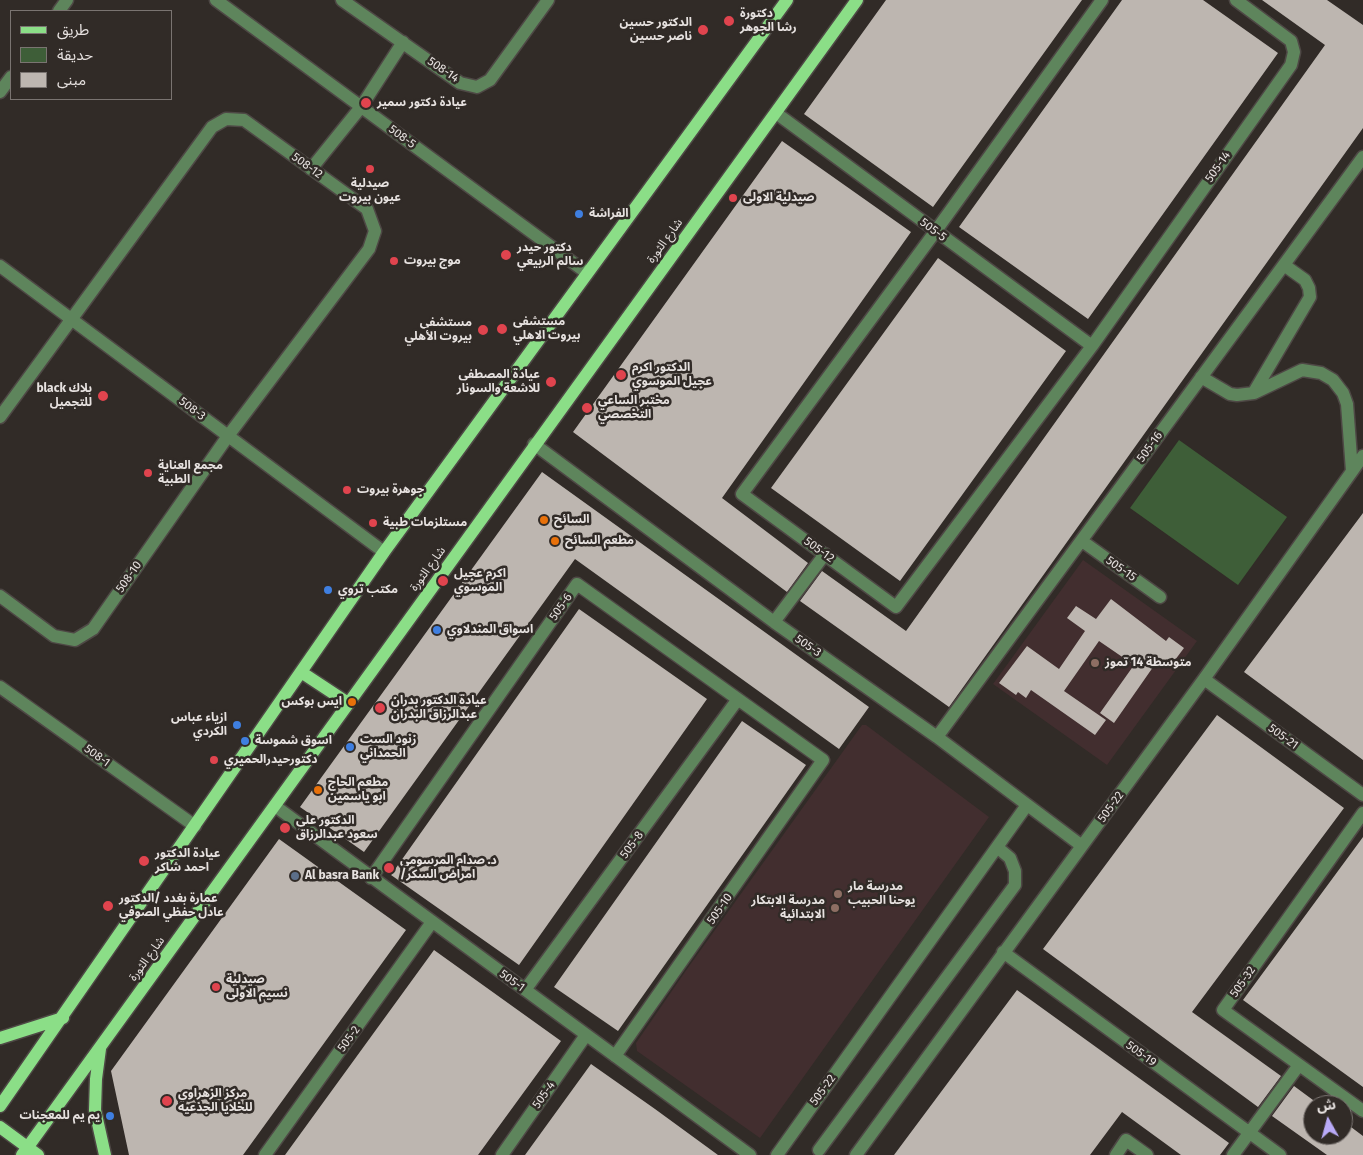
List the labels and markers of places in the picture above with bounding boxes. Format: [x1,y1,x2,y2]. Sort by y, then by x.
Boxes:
place label: دكتورة رشا الجوهر [740,7,797,35]
marker: دكتورة رشا الجوهر [722,14,736,28]
place label: الدكتور حسين ناصر حسين [620,16,692,44]
marker: الدكتور حسين ناصر حسين [696,23,710,37]
marker: عيادة دكتور سمير [359,96,373,110]
place label: عيادة دكتور سمير [377,96,467,110]
marker: صيدلية عيون بيروت [364,163,376,175]
place label: صيدلية عيون بيروت [339,177,401,205]
place label: صيدلية الاولى [743,191,814,205]
marker: صيدلية الاولى [727,192,739,204]
place label: الفراشة [589,207,629,221]
marker: الفراشة [573,208,585,220]
place label: دكتور حيدر سالم الربيعي [517,241,583,269]
marker: دكتور حيدر سالم الربيعي [499,248,513,262]
place label: موج بيروت [404,254,461,268]
marker: موج بيروت [388,255,400,267]
place label: مستشفى بيروت الاهلي [513,315,580,343]
place label: مستشفى بيروت الأهلي [405,316,472,344]
marker: مستشفى بيروت الاهلي [495,322,509,336]
marker: مستشفى بيروت الأهلي [476,323,490,337]
place label: الدكتور اكرم عجيل الموسوي [632,361,712,389]
place label: عيادة المصطفى للاشعة والسونار [457,368,540,396]
marker: الدكتور اكرم عجيل الموسوي [614,368,628,382]
marker: عيادة المصطفى للاشعة والسونار [544,375,558,389]
place label: black بلاك للتجميل [36,382,92,410]
marker: black بلاك للتجميل [96,389,110,403]
place label: مختبر الساعي التخصصي [598,394,670,422]
marker: مختبر الساعي التخصصي [580,401,594,415]
place label: مجمع العناية الطبية [158,459,223,487]
marker: مجمع العناية الطبية [142,467,154,479]
place label: جوهرة بيروت [357,483,424,497]
marker: جوهرة بيروت [341,484,353,496]
place label: السائح [554,513,590,527]
marker: السائح [538,514,550,526]
place label: مستلزمات طبية [383,516,467,530]
marker: مستلزمات طبية [367,517,379,529]
place label: مطعم السائح [565,534,634,548]
marker: مطعم السائح [549,535,561,547]
place label: اكرم عجيل الموسوي [454,567,506,595]
marker: اكرم عجيل الموسوي [436,574,450,588]
place label: مكتب تروي [338,583,398,597]
marker: مكتب تروي [322,584,334,596]
place label: اسواق المندلاوي [447,623,533,637]
marker: اسواق المندلاوي [431,624,443,636]
place label: متوسطة 14 تموز [1105,656,1191,670]
marker: متوسطة 14 تموز [1089,657,1101,669]
place label: عيادة الدكتور بدران عبدالرزاق البدران [391,694,487,722]
place label: ايس بوكس [281,695,342,709]
marker: ايس بوكس [346,696,358,708]
marker: عيادة الدكتور بدران عبدالرزاق البدران [373,701,387,715]
place label: ازياء عباس الكردي [171,711,227,739]
marker: ازياء عباس الكردي [231,719,243,731]
place label: زنود الست الحمداني [360,733,416,761]
place label: اسوق شموسة [255,734,332,748]
marker: اسوق شموسة [239,735,251,747]
marker: زنود الست الحمداني [344,741,356,753]
place label: دكتورحيدرالحميري [224,753,318,767]
marker: دكتورحيدرالحميري [208,754,220,766]
place label: مطعم الحاج ابو ياسمين [328,776,388,804]
marker: مطعم الحاج ابو ياسمين [312,784,324,796]
place label: الدكتور علي سعود عبدالرزاق [296,814,378,842]
marker: الدكتور علي سعود عبدالرزاق [278,821,292,835]
place label: عيادة الدكتور احمد شاكر [155,847,220,875]
marker: عيادة الدكتور احمد شاكر [137,854,151,868]
place label: د. صدام المرسومي /امراض السكر [400,854,497,882]
marker: د. صدام المرسومي /امراض السكر [382,861,396,875]
place label: Al basra Bank [305,869,379,883]
marker: Al basra Bank [289,870,301,882]
place label: مدرسة مار يوحنا الحبيب [848,880,915,908]
marker: مدرسة مار يوحنا الحبيب [832,888,844,900]
place label: عمارة بغدد /الدكتور عادل حفظي الصوفي [119,892,224,920]
place label: مدرسة الابتكار الابتدائية [751,894,825,922]
marker: عمارة بغدد /الدكتور عادل حفظي الصوفي [101,899,115,913]
marker: مدرسة الابتكار الابتدائية [829,902,841,914]
place label: صيدلية نسيم الاولى [226,973,288,1001]
marker: صيدلية نسيم الاولى [210,981,222,993]
place label: مركز الزهراوي للخلايا الجذعيه [178,1087,252,1115]
marker: مركز الزهراوي للخلايا الجذعيه [160,1094,174,1108]
place label: يم يم للمعجنات [19,1109,100,1123]
marker: يم يم للمعجنات [104,1110,116,1122]

